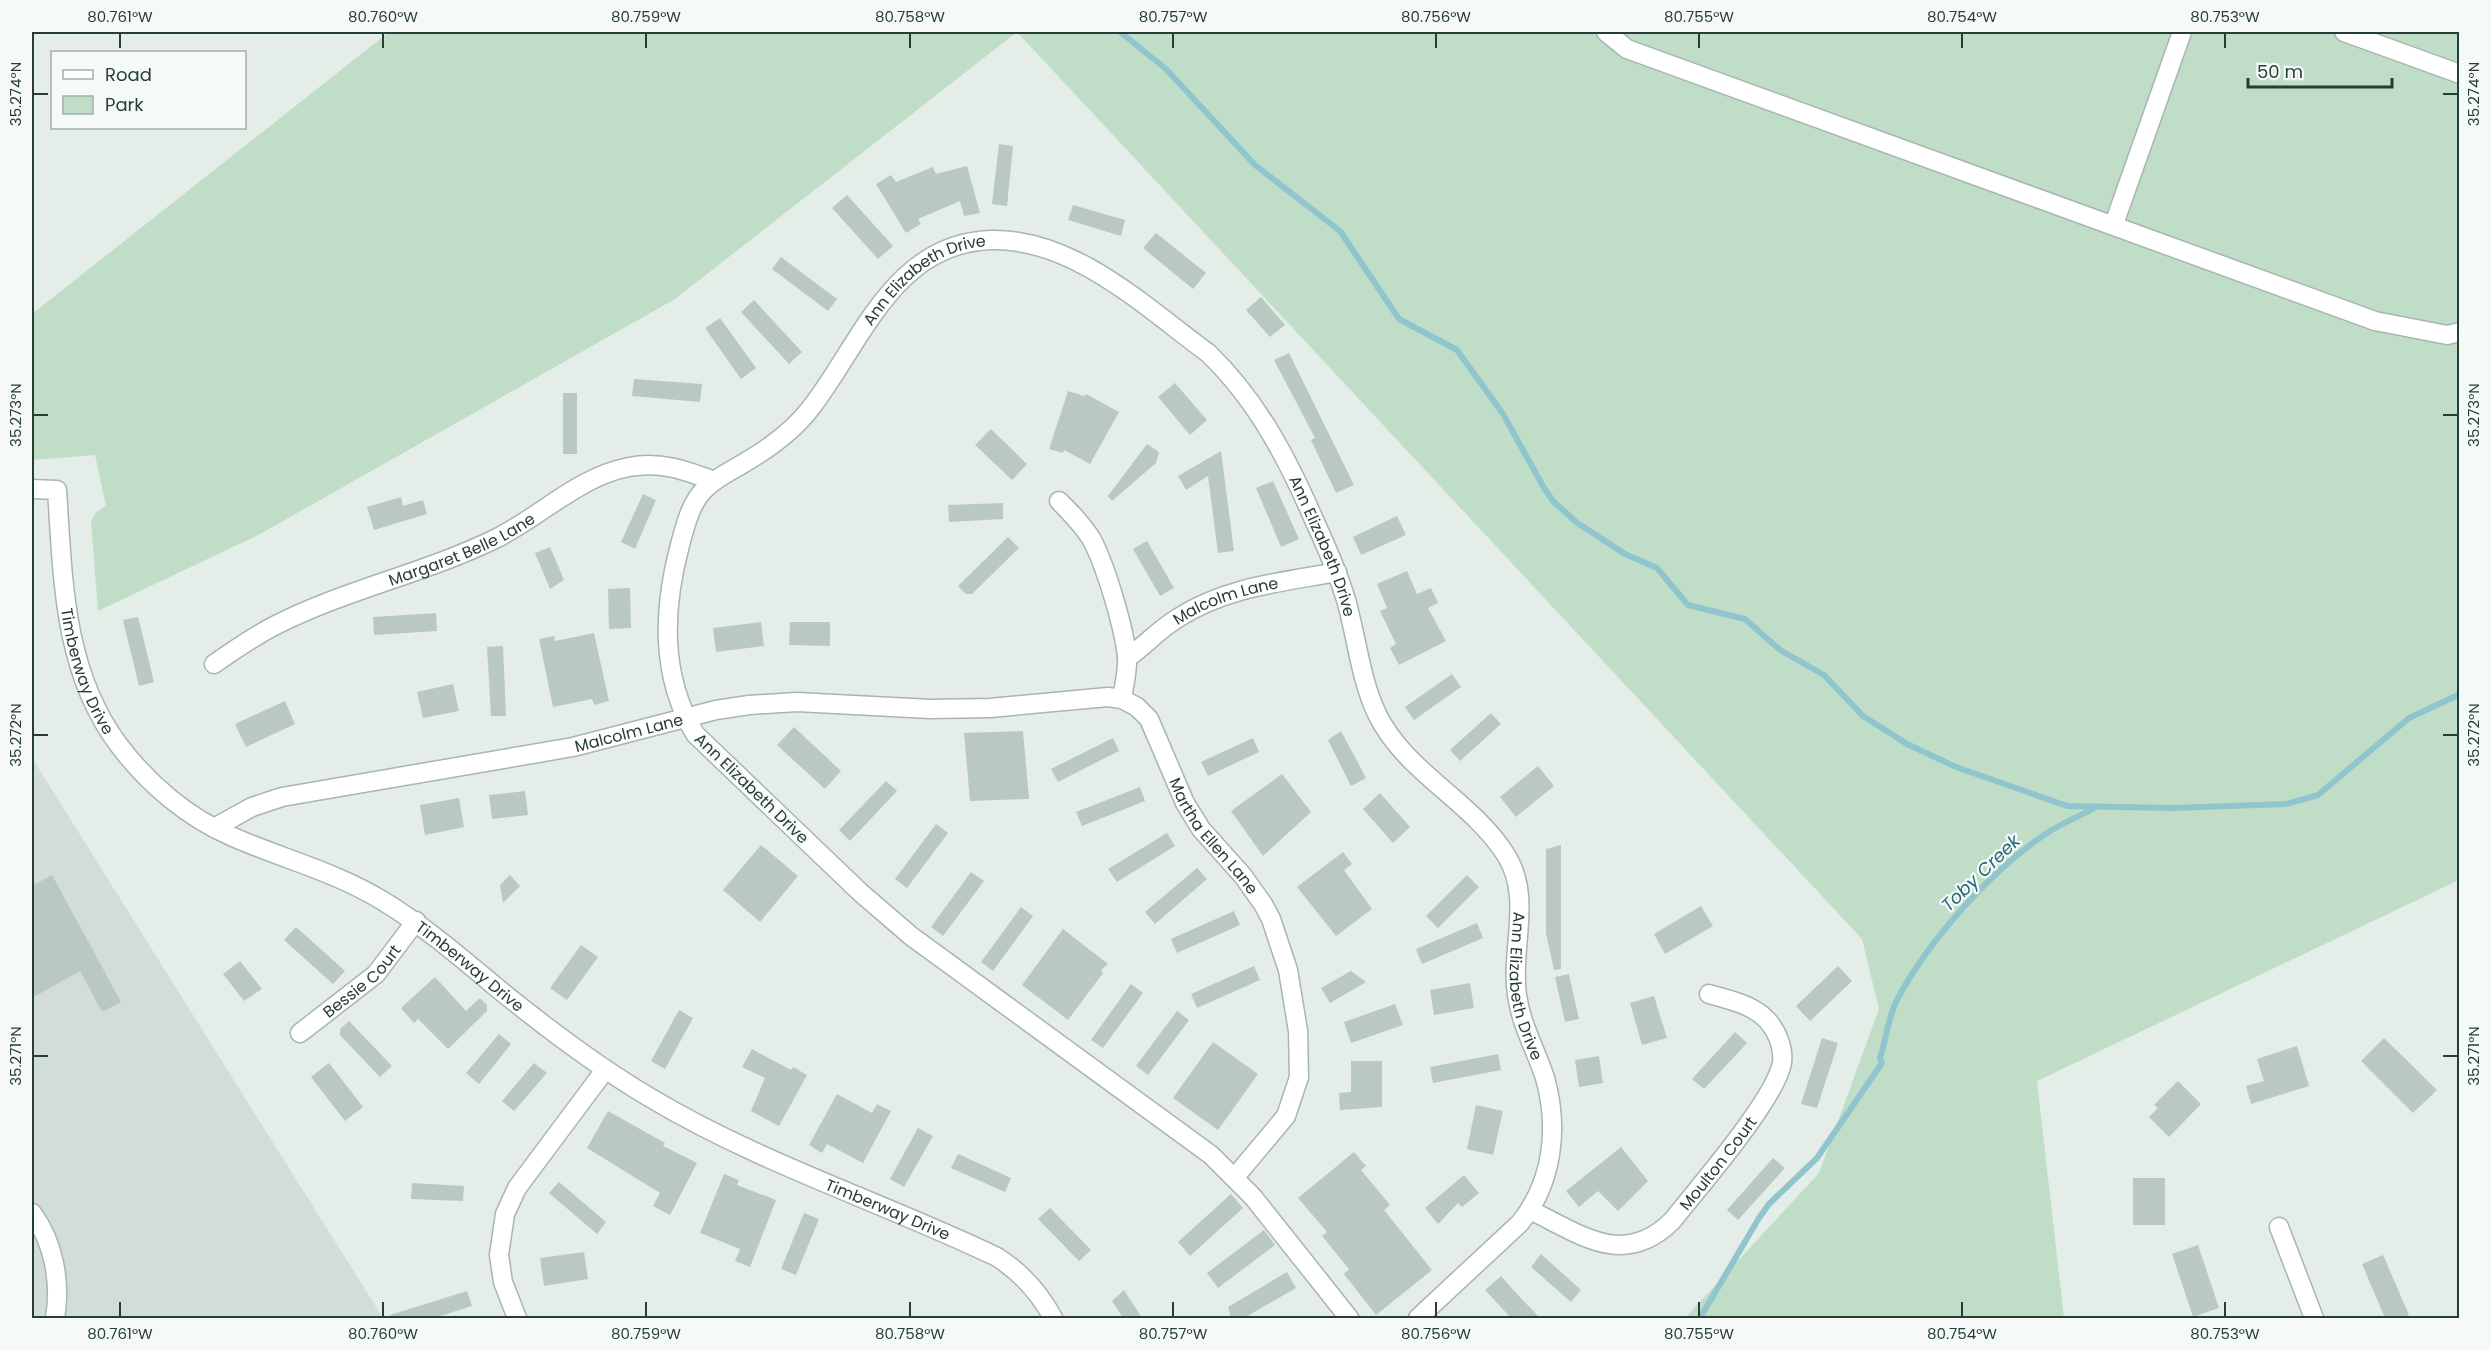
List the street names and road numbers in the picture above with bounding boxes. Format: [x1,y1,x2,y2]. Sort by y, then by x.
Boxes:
street label: Ann Elizabeth Drive [858,229,987,330]
street label: Ann Elizabeth Drive [1283,472,1361,619]
street label: Margaret Belle Lane [386,507,540,592]
street label: Malcolm Lane [1168,571,1280,631]
street label: Timberway Drive [55,606,119,739]
street label: Malcolm Lane [572,708,686,758]
street label: Ann Elizabeth Drive [689,728,814,849]
street label: Martha Ellen Lane [1163,774,1264,899]
street label: Ann Elizabeth Drive [1504,911,1548,1064]
street label: Timberway Drive [411,916,529,1017]
street label: Bessie Court [318,940,406,1023]
street label: Moulton Court [1674,1112,1762,1215]
street label: Timberway Drive [822,1173,954,1246]

